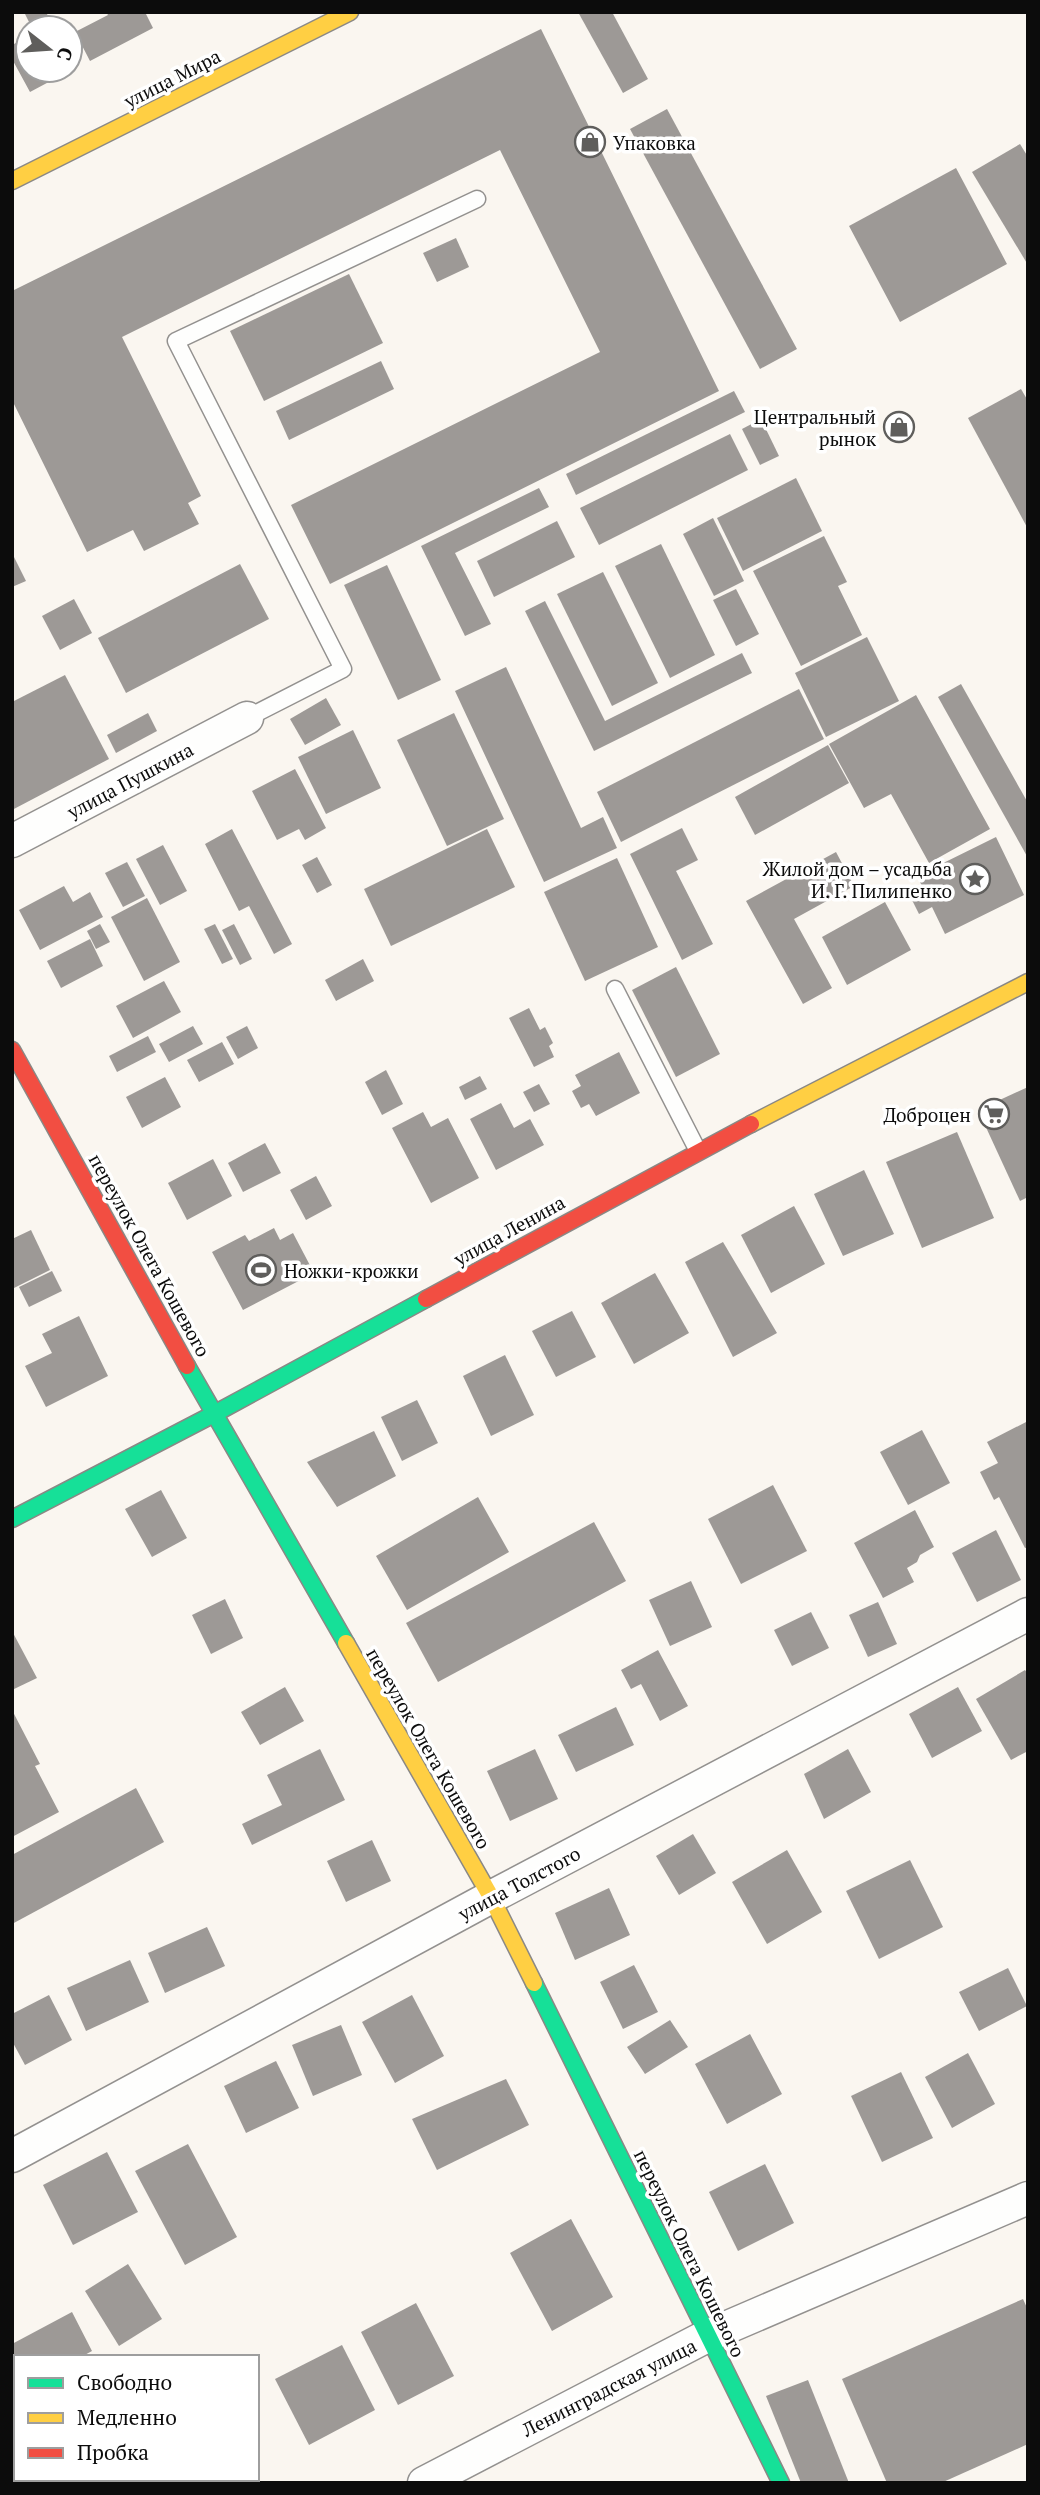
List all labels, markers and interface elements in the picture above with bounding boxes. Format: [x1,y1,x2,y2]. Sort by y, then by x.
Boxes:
north arrow [14,14,84,84]
street label: улица Мира [118,43,225,114]
text: С [52,45,80,64]
shop icon: Упаковка [573,125,607,159]
place label: Упаковка [613,130,696,155]
place label: Центральный рынок [754,404,877,451]
shop icon: Центральный рынок [882,410,916,444]
street label: улица Пушкина [62,736,198,824]
place label: Жилой дом – усадьба И. Г. Пилипенко [762,856,952,903]
place icon: Жилой дом – усадьба И. Г. Пилипенко [958,862,992,896]
supermarket icon: Доброцен [977,1097,1011,1131]
place label: Доброцен [883,1102,971,1127]
street label: переулок Олега Кошевого [84,1149,216,1361]
street label: улица Ленина [448,1189,569,1271]
sports icon: Ножки-крожки [244,1253,278,1287]
place label: Ножки-крожки [284,1258,419,1283]
street label: переулок Олега Кошевого [361,1643,497,1853]
street label: улица Толстого [453,1840,584,1926]
street label: переулок Олега Кошевого [629,2145,751,2361]
street label: Ленинградская улица [517,2332,701,2442]
legend [14,2355,259,2481]
text: Свободно [77,2368,172,2396]
text: Медленно [77,2403,177,2431]
text: Пробка [77,2438,149,2466]

